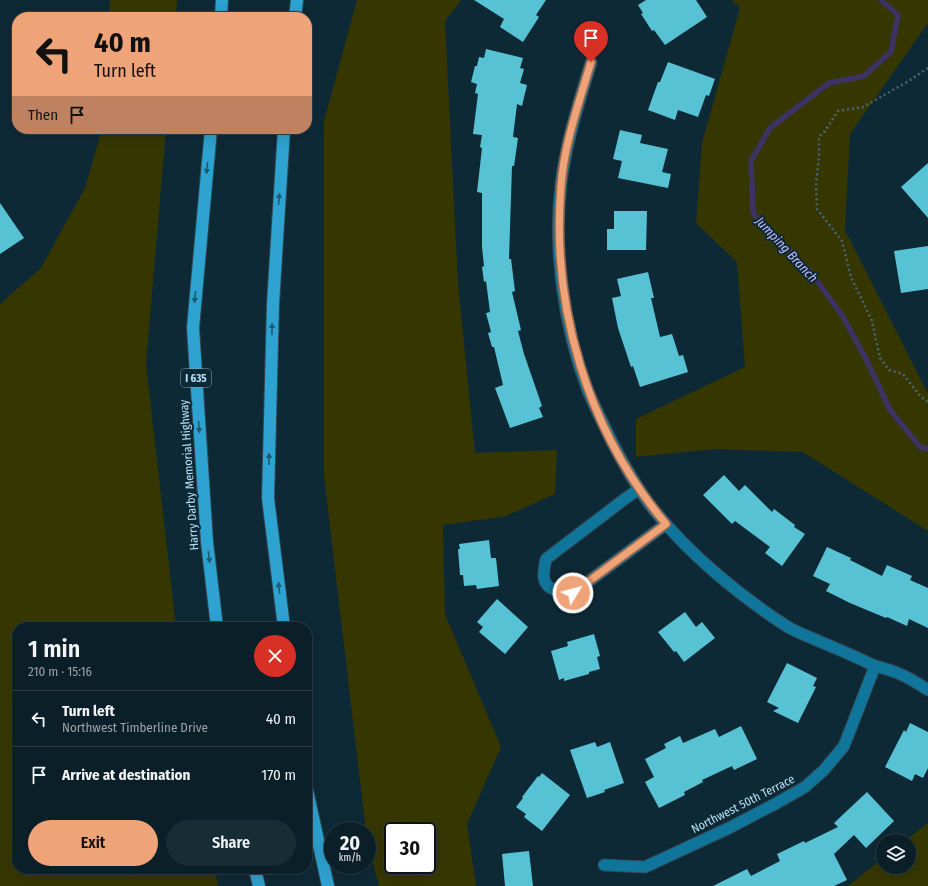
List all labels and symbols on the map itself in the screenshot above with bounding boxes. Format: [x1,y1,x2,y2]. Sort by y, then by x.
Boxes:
pin [574,21,608,62]
one-way arrow [204,162,210,174]
one-way arrow [276,193,283,205]
water label: Jumping Branch [752,213,821,285]
one-way arrow [192,291,199,303]
one-way arrow [269,322,275,335]
road number: I 635 [181,369,211,387]
street label: Harry Darby Memorial Highway [177,398,201,551]
one-way arrow [196,421,203,433]
one-way arrow [266,452,272,465]
one-way arrow [206,551,212,563]
position arrow [552,572,594,614]
one-way arrow [276,582,282,594]
street label: Northwest 50th Terrace [689,772,797,836]
speed limit sign: 30 [384,822,436,874]

